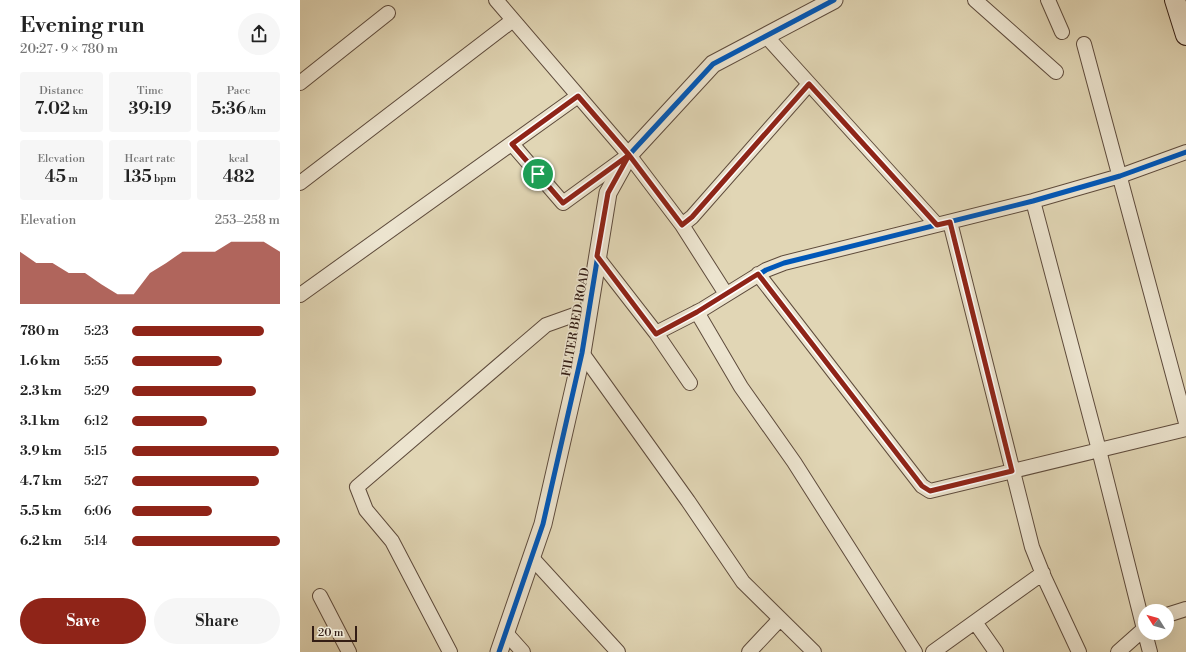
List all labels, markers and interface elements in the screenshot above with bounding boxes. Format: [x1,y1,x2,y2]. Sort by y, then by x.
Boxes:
text: Evening run [20,12,145,39]
button: share [238,13,280,55]
text: 20:27 · 9 × 780 m [20,41,118,57]
text: Distance [39,84,84,98]
text: Time [137,84,163,98]
text: Pace [227,84,250,98]
text: 7.02 [35,98,70,120]
text: 39:19 [129,98,171,120]
text: 5:36 [211,98,246,120]
text: km [70,104,88,118]
text: /km [246,104,266,118]
text: Elevation [38,152,85,166]
text: Heart rate [125,152,175,166]
text: kcal [229,152,249,166]
pin [521,157,555,191]
icon: arrive [527,163,549,185]
text: 45 [45,166,66,188]
text: 135 [124,166,152,188]
text: 482 [223,166,255,188]
text: m [66,172,78,186]
text: bpm [152,172,176,186]
text: Elevation [20,212,76,228]
text: 253–258 m [215,212,280,228]
street label: FILTER BED ROAD [559,266,593,378]
text: 780 m [20,323,59,339]
text: 5:23 [84,323,109,339]
text: 1.6 km [20,353,60,369]
text: 5:55 [84,353,108,369]
text: 2.3 km [20,383,61,399]
text: 5:29 [84,383,109,399]
text: 3.1 km [20,413,60,429]
text: 6:12 [84,413,108,429]
text: 3.9 km [20,443,62,459]
text: 5:15 [84,443,107,459]
text: 4.7 km [20,473,62,489]
text: 5:27 [84,473,108,489]
text: 5.5 km [20,503,62,519]
text: 6:06 [84,503,111,519]
text: 6.2 km [20,533,62,549]
text: 5:14 [84,533,107,549]
button: Save [20,598,146,644]
button: Share [154,598,280,644]
north arrow [1138,604,1174,640]
map controls [1138,604,1174,640]
scale bar [312,624,357,643]
text: 20 m [318,626,343,640]

